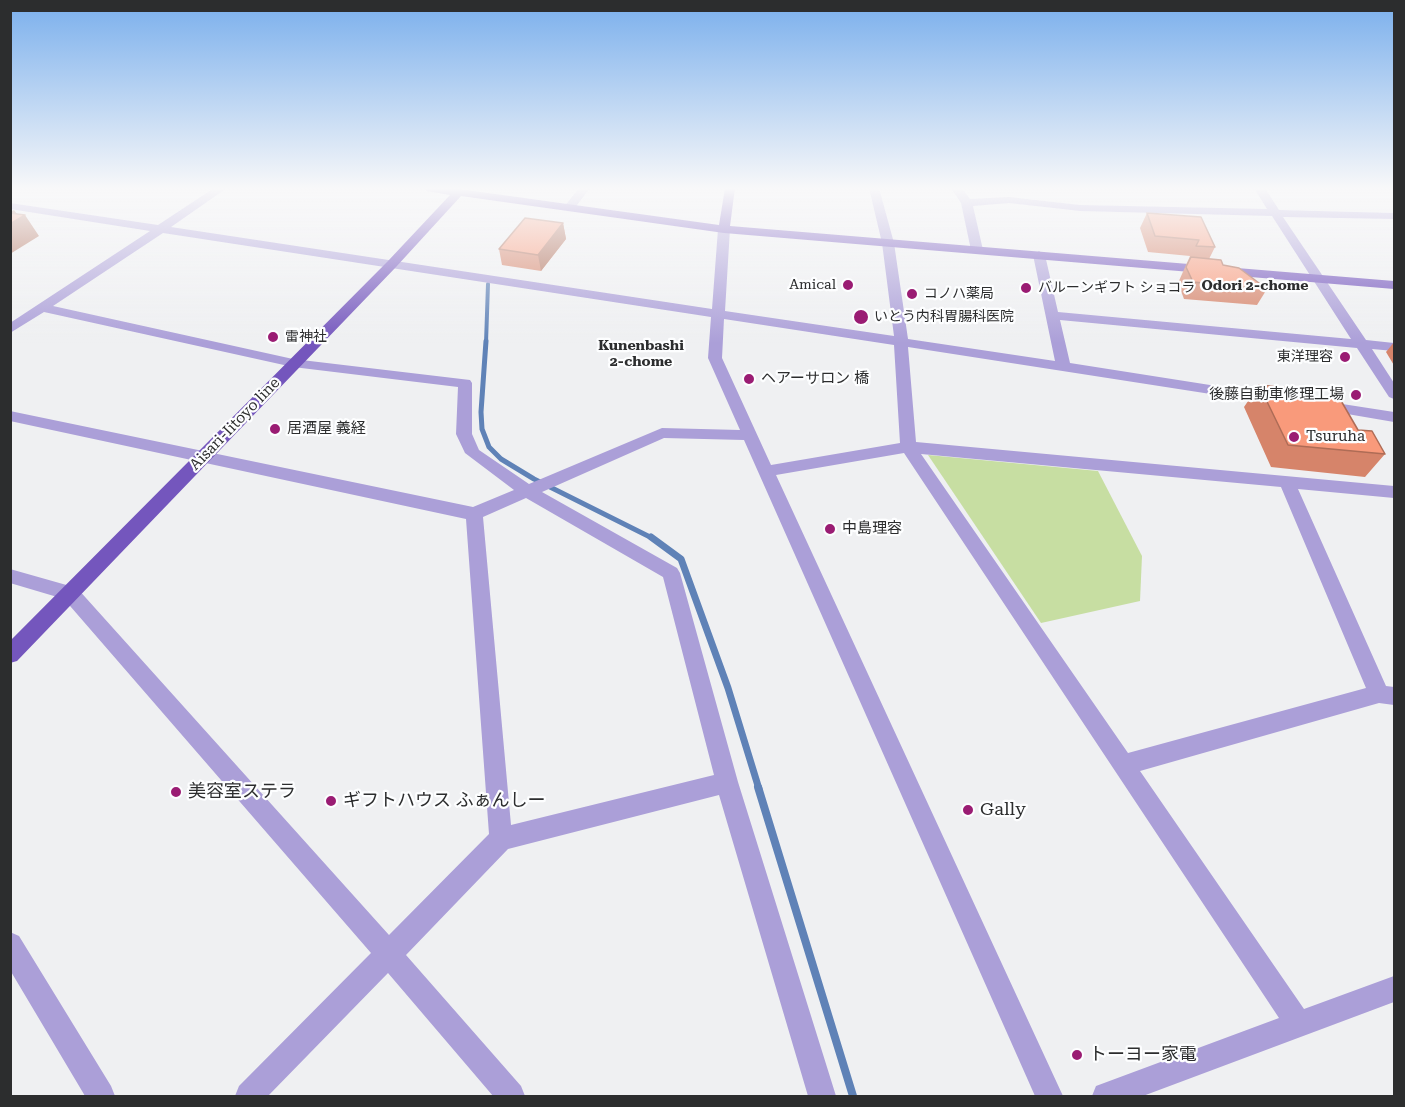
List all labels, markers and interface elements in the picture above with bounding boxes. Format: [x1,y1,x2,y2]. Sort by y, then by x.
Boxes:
place label: Amical [789,277,836,293]
marker: Amical [841,278,855,292]
district label: Odori 2-chome [1202,278,1308,294]
place label: バルーンギフト ショコラ [1038,280,1196,296]
marker: バルーンギフト ショコラ [1019,281,1033,295]
place label: コノハ薬局 [924,286,994,302]
marker: コノハ薬局 [905,287,919,301]
marker: いとう内科胃腸科医院 [852,308,870,326]
place label: いとう内科胃腸科医院 [874,309,1014,325]
place label: 雷神社 [285,329,327,345]
marker: 雷神社 [266,330,280,344]
district label: Kunenbashi 2-chome [598,338,684,370]
place label: 東洋理容 [1277,349,1333,365]
marker: 東洋理容 [1338,350,1352,364]
place label: ヘアーサロン 橋 [761,370,869,388]
marker: ヘアーサロン 橋 [742,372,756,386]
street label: Aisari-Iitoyo line [186,374,284,474]
place label: 後藤自動車修理工場 [1209,386,1344,404]
marker: 後藤自動車修理工場 [1349,388,1363,402]
place label: 居酒屋 義経 [287,420,366,438]
marker: 居酒屋 義経 [268,422,282,436]
place label: Tsuruha [1306,428,1365,446]
marker: Tsuruha [1287,430,1301,444]
place label: 中島理容 [842,520,902,538]
marker: 中島理容 [823,522,837,536]
place label: 美容室ステラ [188,781,296,803]
marker: 美容室ステラ [169,785,183,799]
place label: ギフトハウス ふぁんしー [343,790,546,812]
marker: ギフトハウス ふぁんしー [324,794,338,808]
place label: Gally [980,799,1026,821]
marker: Gally [961,803,975,817]
place label: トーヨー家電 [1089,1044,1197,1066]
marker: トーヨー家電 [1070,1048,1084,1062]

